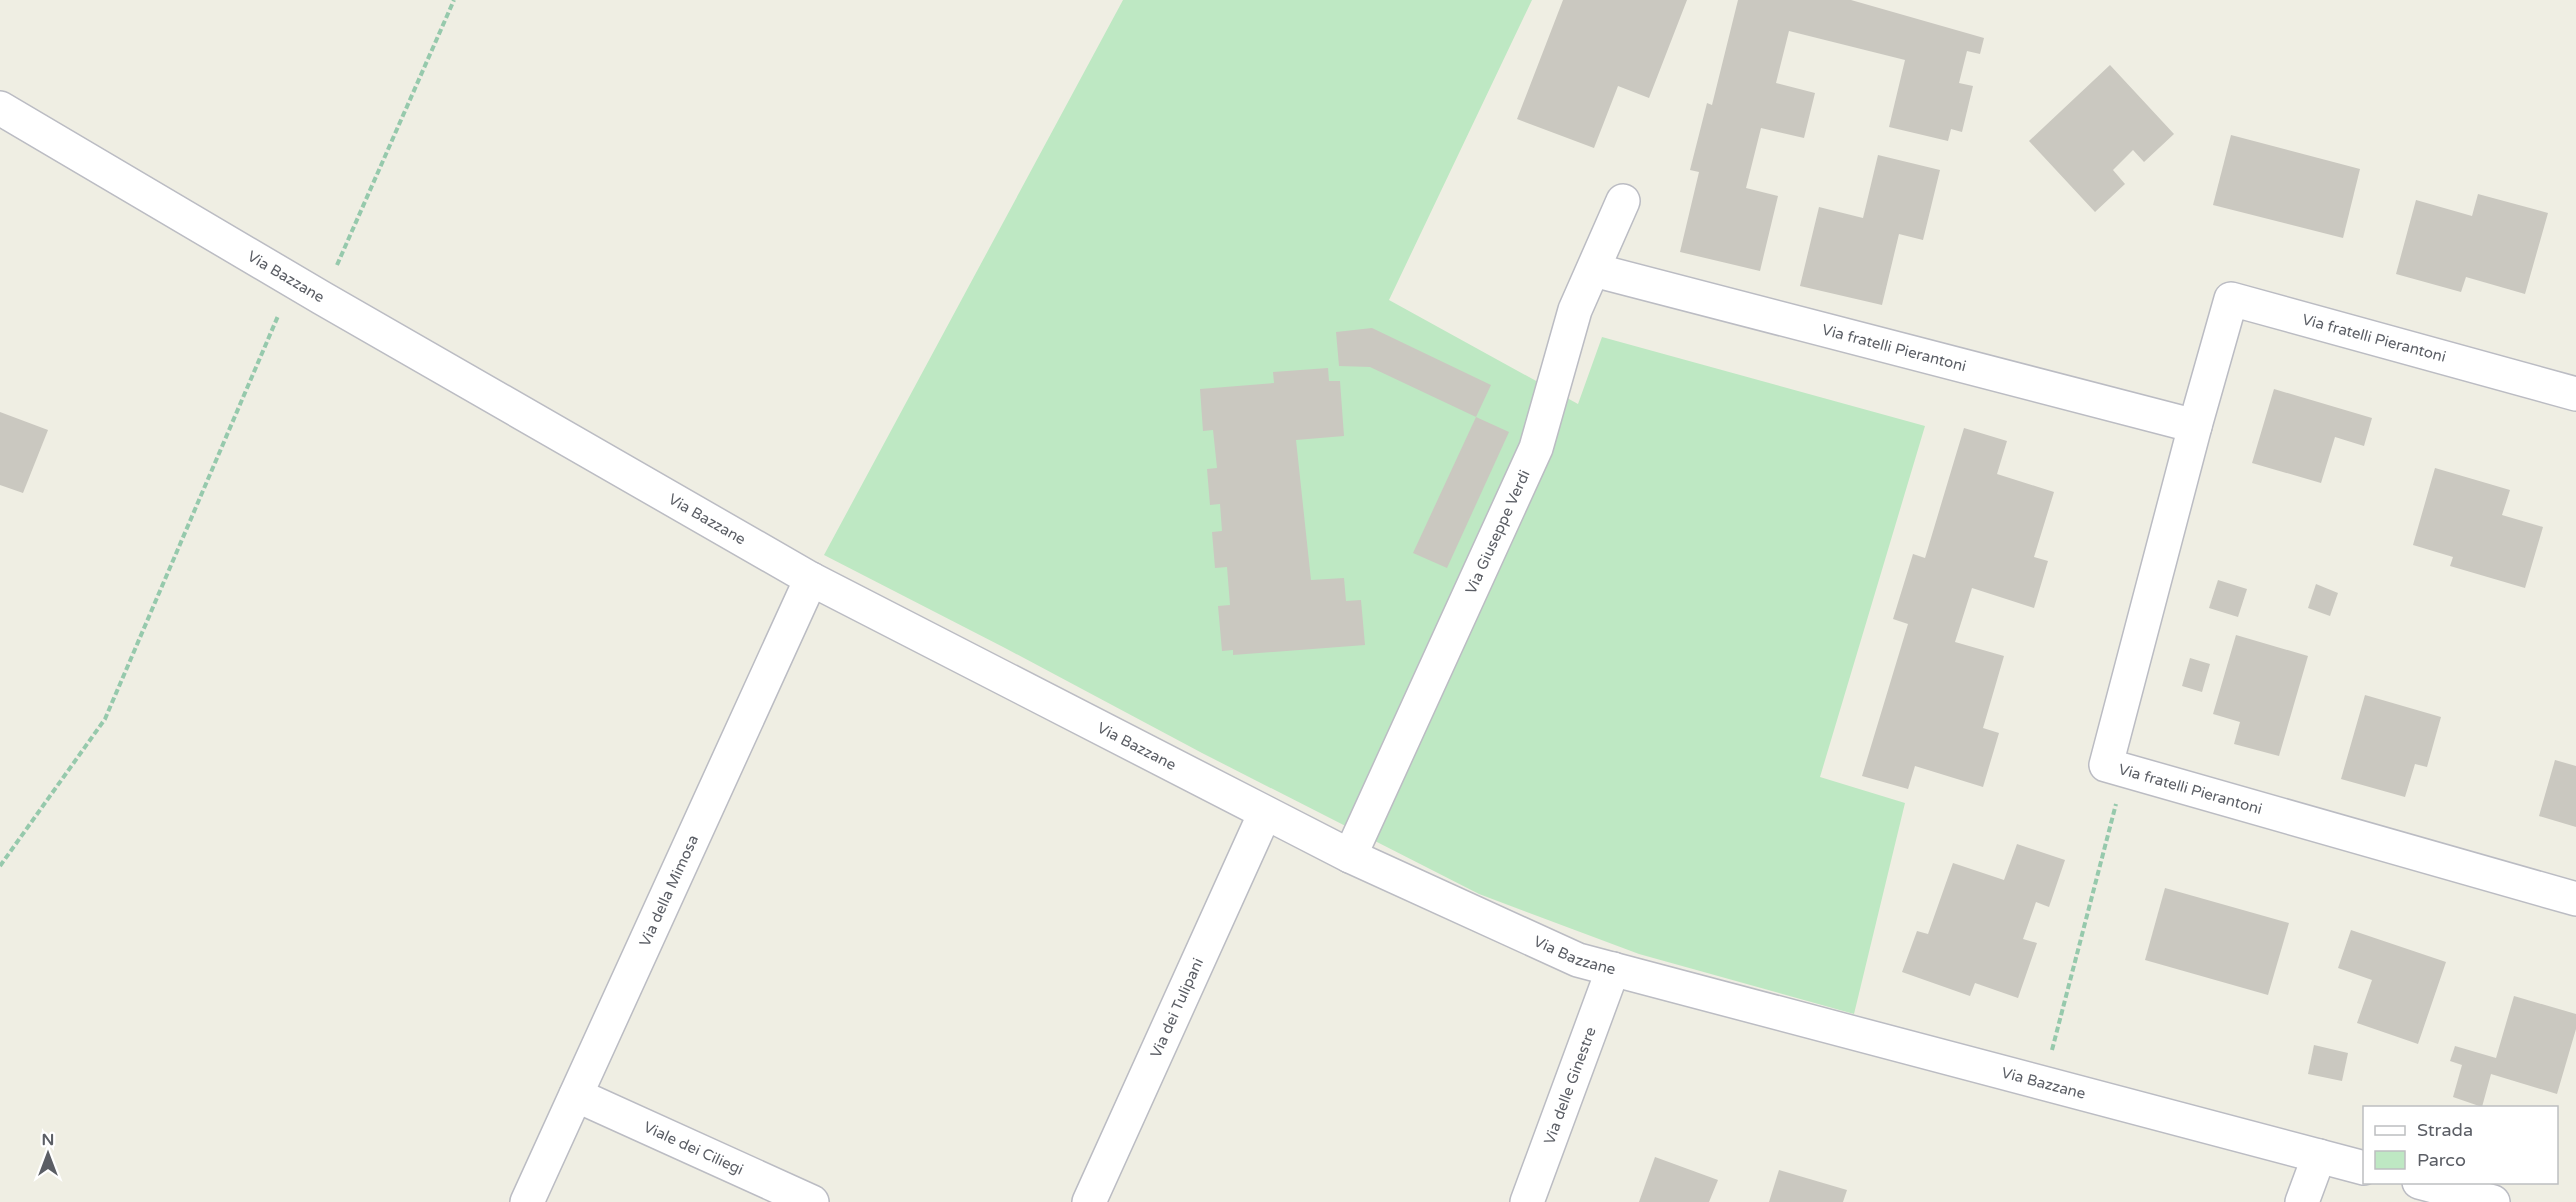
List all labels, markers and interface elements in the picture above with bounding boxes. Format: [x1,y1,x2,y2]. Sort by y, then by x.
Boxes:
street label: Via Bazzane [244,247,328,306]
street label: Via fratelli Pierantoni [2300,310,2448,366]
street label: Via fratelli Pierantoni [1820,321,1968,375]
street label: Via Giuseppe Verdi [1462,467,1534,597]
street label: Via Bazzane [665,490,749,549]
street label: Via Bazzane [1094,719,1179,774]
street label: Via fratelli Pierantoni [2116,760,2264,818]
street label: Via della Mimosa [636,832,702,950]
street label: Via Bazzane [1531,932,1618,979]
street label: Via dei Tulipani [1146,955,1207,1061]
street label: Via delle Ginestre [1540,1024,1600,1147]
street label: Via Bazzane [2000,1063,2087,1103]
legend [2363,1106,2558,1184]
street label: Viale dei Ciliegi [641,1118,746,1179]
text: Strada [2417,1119,2473,1141]
north arrow [18,1124,78,1184]
text: N [42,1130,54,1150]
text: Parco [2417,1149,2466,1171]

